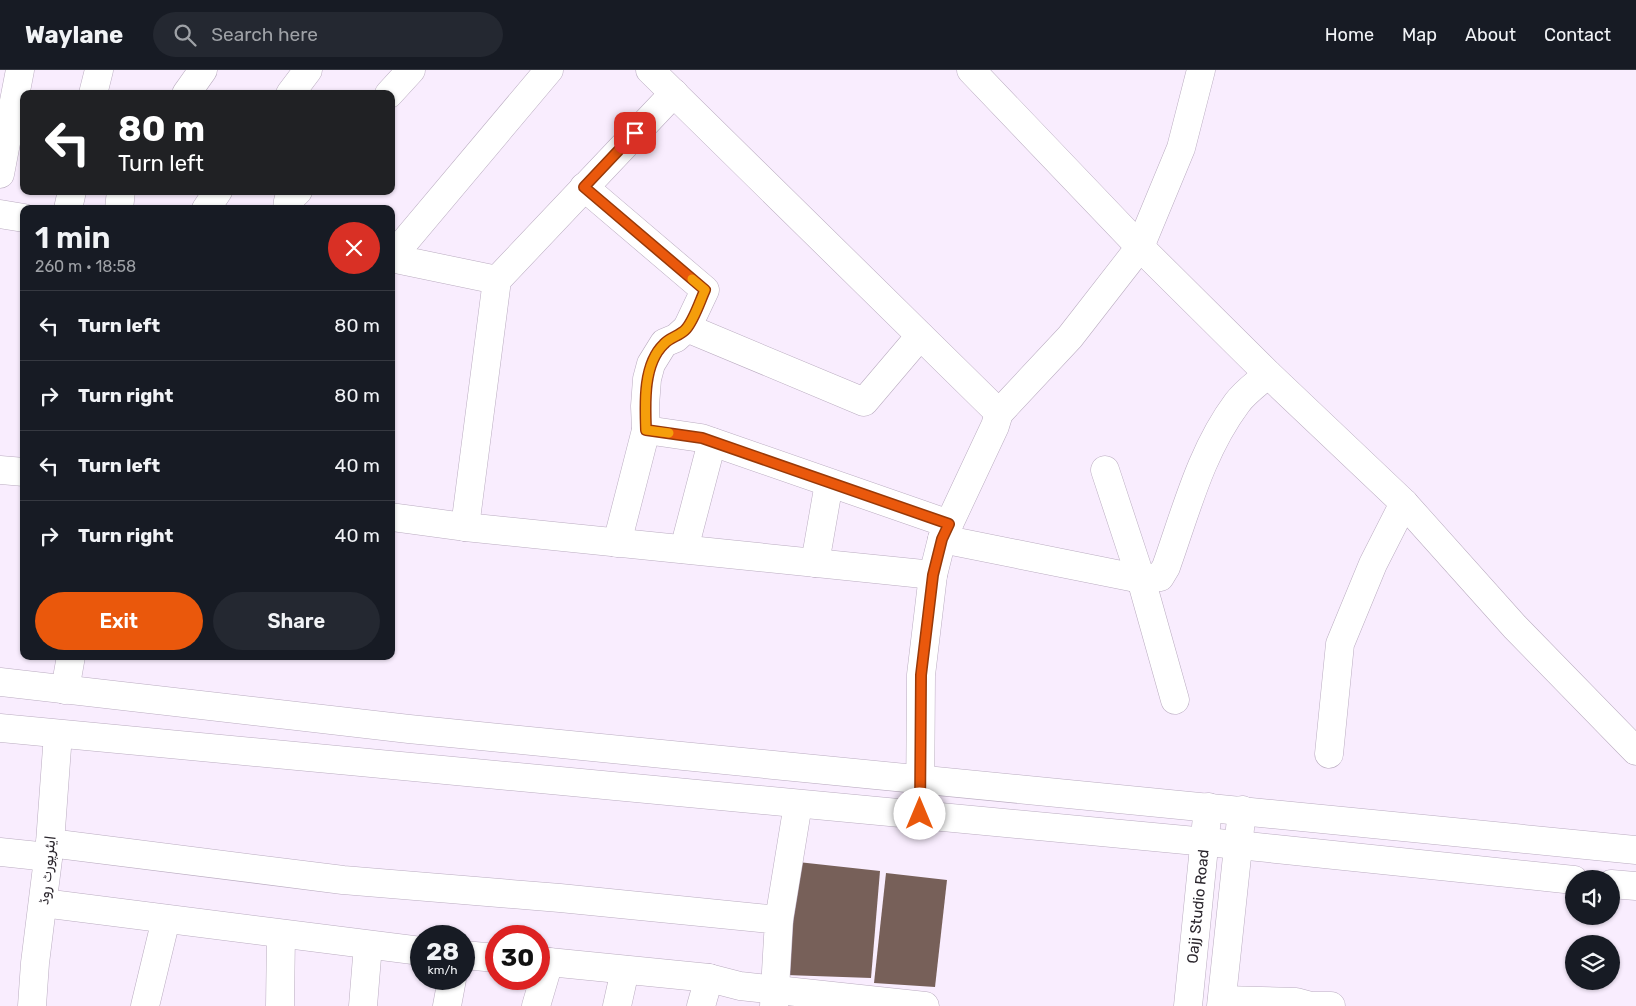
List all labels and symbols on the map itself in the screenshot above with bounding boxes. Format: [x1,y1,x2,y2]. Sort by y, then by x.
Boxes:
pin [614,112,656,154]
position arrow [893,787,945,839]
street label: ایئرپورٹ روڈ [34,835,61,906]
street label: Oajj Studio Road [1183,849,1213,964]
speed limit sign: 30 [485,925,550,990]

